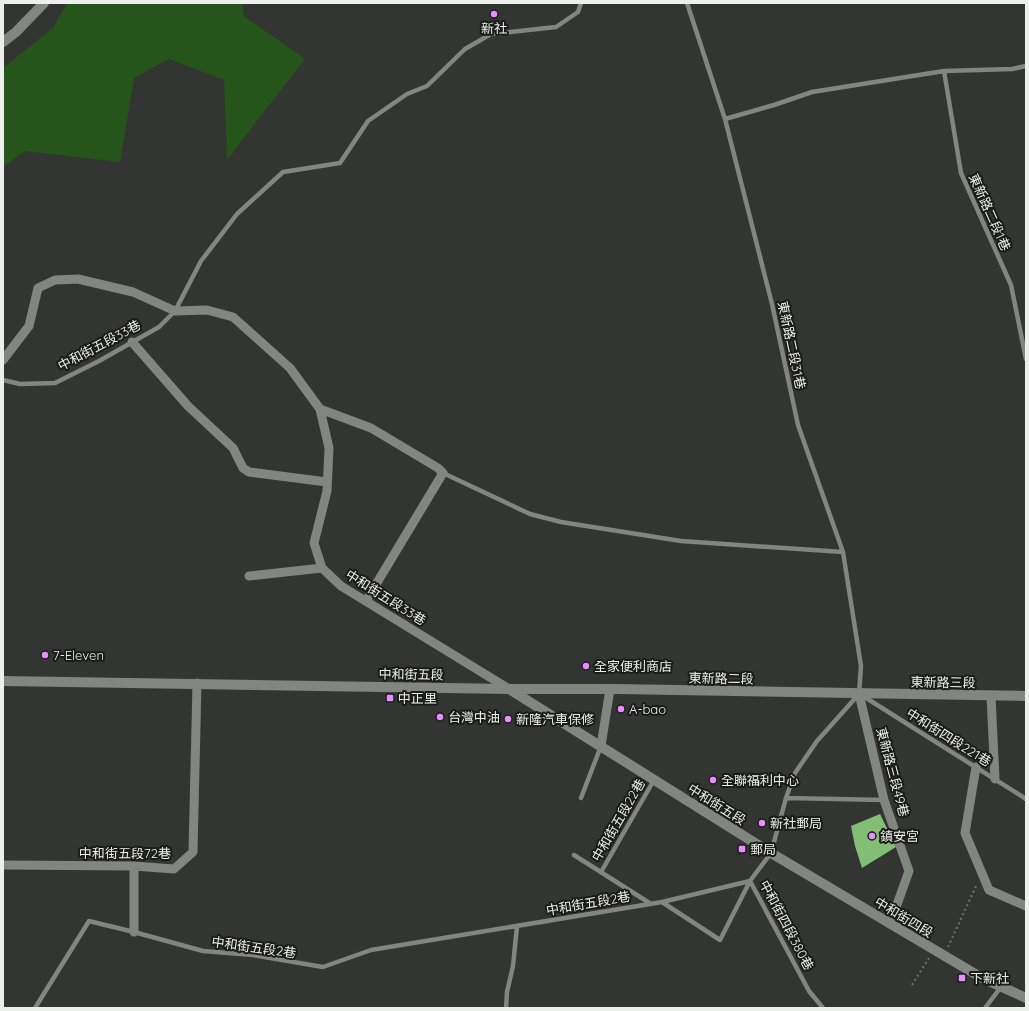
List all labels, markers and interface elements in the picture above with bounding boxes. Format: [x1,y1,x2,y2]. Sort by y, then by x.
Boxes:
marker: 新社 [489,9,499,19]
place label: 新社 [481,20,507,36]
street label: 東新路二段1巷 [966,171,1014,253]
street label: 東新路二段31巷 [775,300,809,390]
street label: 中和街五段33巷 [55,316,143,374]
street label: 中和街五段33巷 [343,566,429,628]
place label: 7-Eleven [53,647,104,663]
marker: 7-Eleven [40,650,50,660]
place label: 全家便利商店 [594,658,672,674]
marker: 全家便利商店 [581,661,591,671]
street label: 中和街五段 [378,665,444,683]
street label: 東新路二段 [688,669,754,687]
street label: 東新路三段 [910,673,976,691]
place label: 中正里 [398,690,437,706]
marker: 中正里 [385,693,395,703]
place label: A-bao [629,701,666,717]
marker: A-bao [616,704,626,714]
street label: 中和街四段221巷 [904,704,994,770]
place label: 台灣中油 [448,709,500,725]
place label: 新隆汽車保修 [516,711,594,727]
marker: 台灣中油 [435,712,445,722]
marker: 新隆汽車保修 [503,714,513,724]
street label: 東新路三段49巷 [873,726,913,818]
place label: 全聯福利中心 [721,772,799,788]
marker: 全聯福利中心 [708,775,718,785]
street label: 中和街五段22巷 [588,776,648,864]
street label: 中和街五段 [685,780,749,828]
place label: 新社郵局 [770,815,822,831]
marker: 新社郵局 [757,818,767,828]
place label: 鎮安宮 [880,828,919,844]
marker: 鎮安宮 [867,831,877,841]
place label: 郵局 [750,841,776,857]
marker: 郵局 [737,844,747,854]
street label: 中和街五段72巷 [79,845,171,861]
street label: 中和街四段380巷 [757,877,817,973]
street label: 中和街五段2巷 [545,888,631,918]
street label: 中和街四段 [872,893,936,941]
street label: 中和街五段2巷 [211,933,297,961]
place label: 下新社 [970,970,1009,986]
marker: 下新社 [957,973,967,983]

